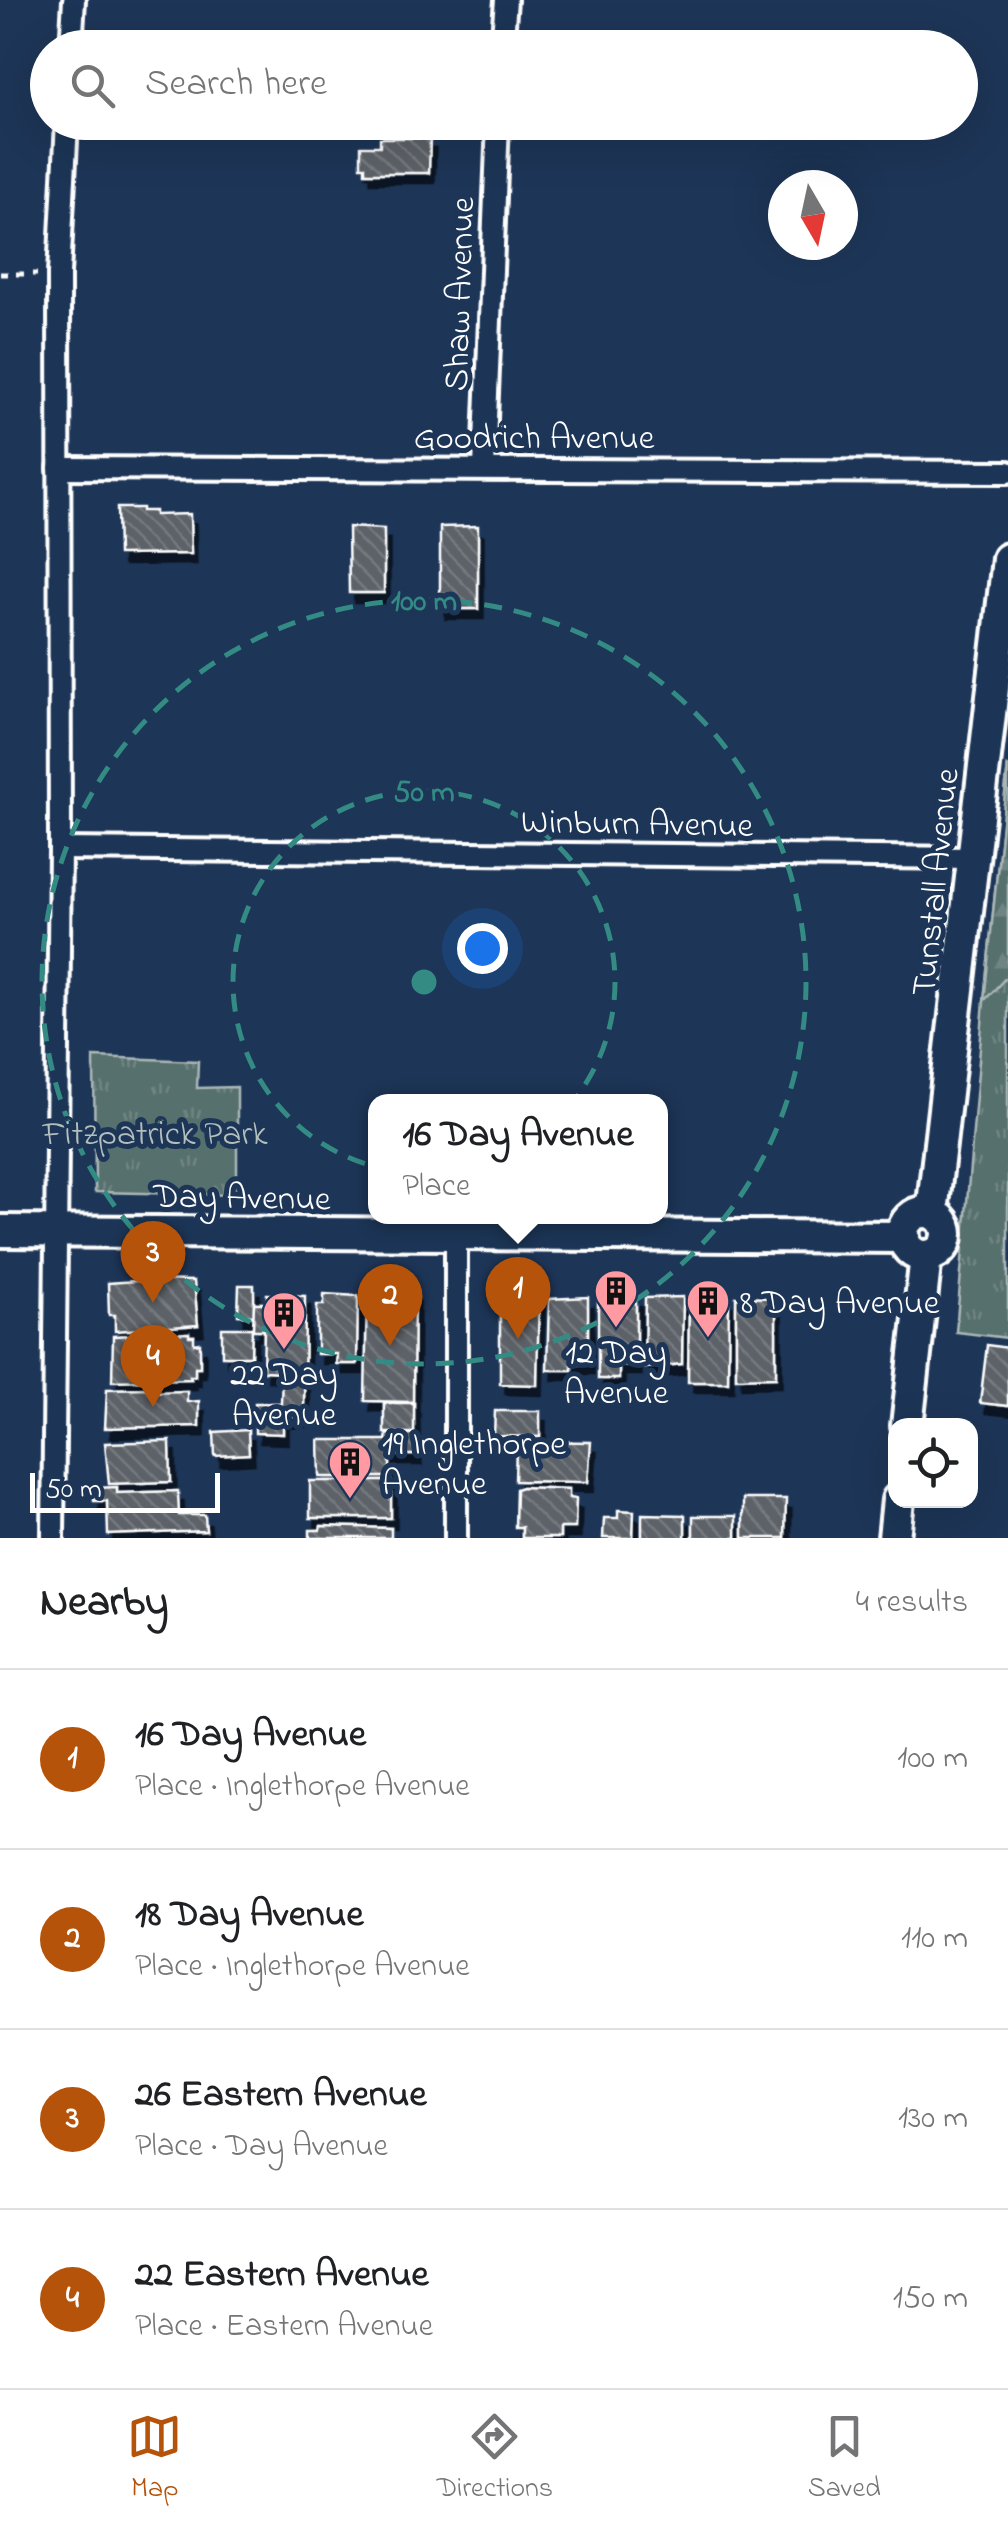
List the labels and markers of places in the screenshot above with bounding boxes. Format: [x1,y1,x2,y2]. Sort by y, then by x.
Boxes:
centre of rings [406,964,442,1000]
pin: 3 [120,1220,186,1303]
pin: 1 [486,1256,550,1339]
pin: 2 [358,1264,422,1346]
building icon: 12 Day Avenue [593,1268,639,1329]
building icon: 8 Day Avenue [685,1278,731,1339]
place label: 8 Day Avenue [740,1279,940,1330]
building icon: 22 Day Avenue [261,1290,307,1351]
pin: 4 [120,1324,186,1407]
place label: 12 Day Avenue [564,1329,669,1420]
place label: 22 Day Avenue [230,1351,338,1442]
place label: 19 Inglethorpe Avenue [382,1420,566,1511]
building icon: 19 Inglethorpe Avenue [327,1439,373,1500]

